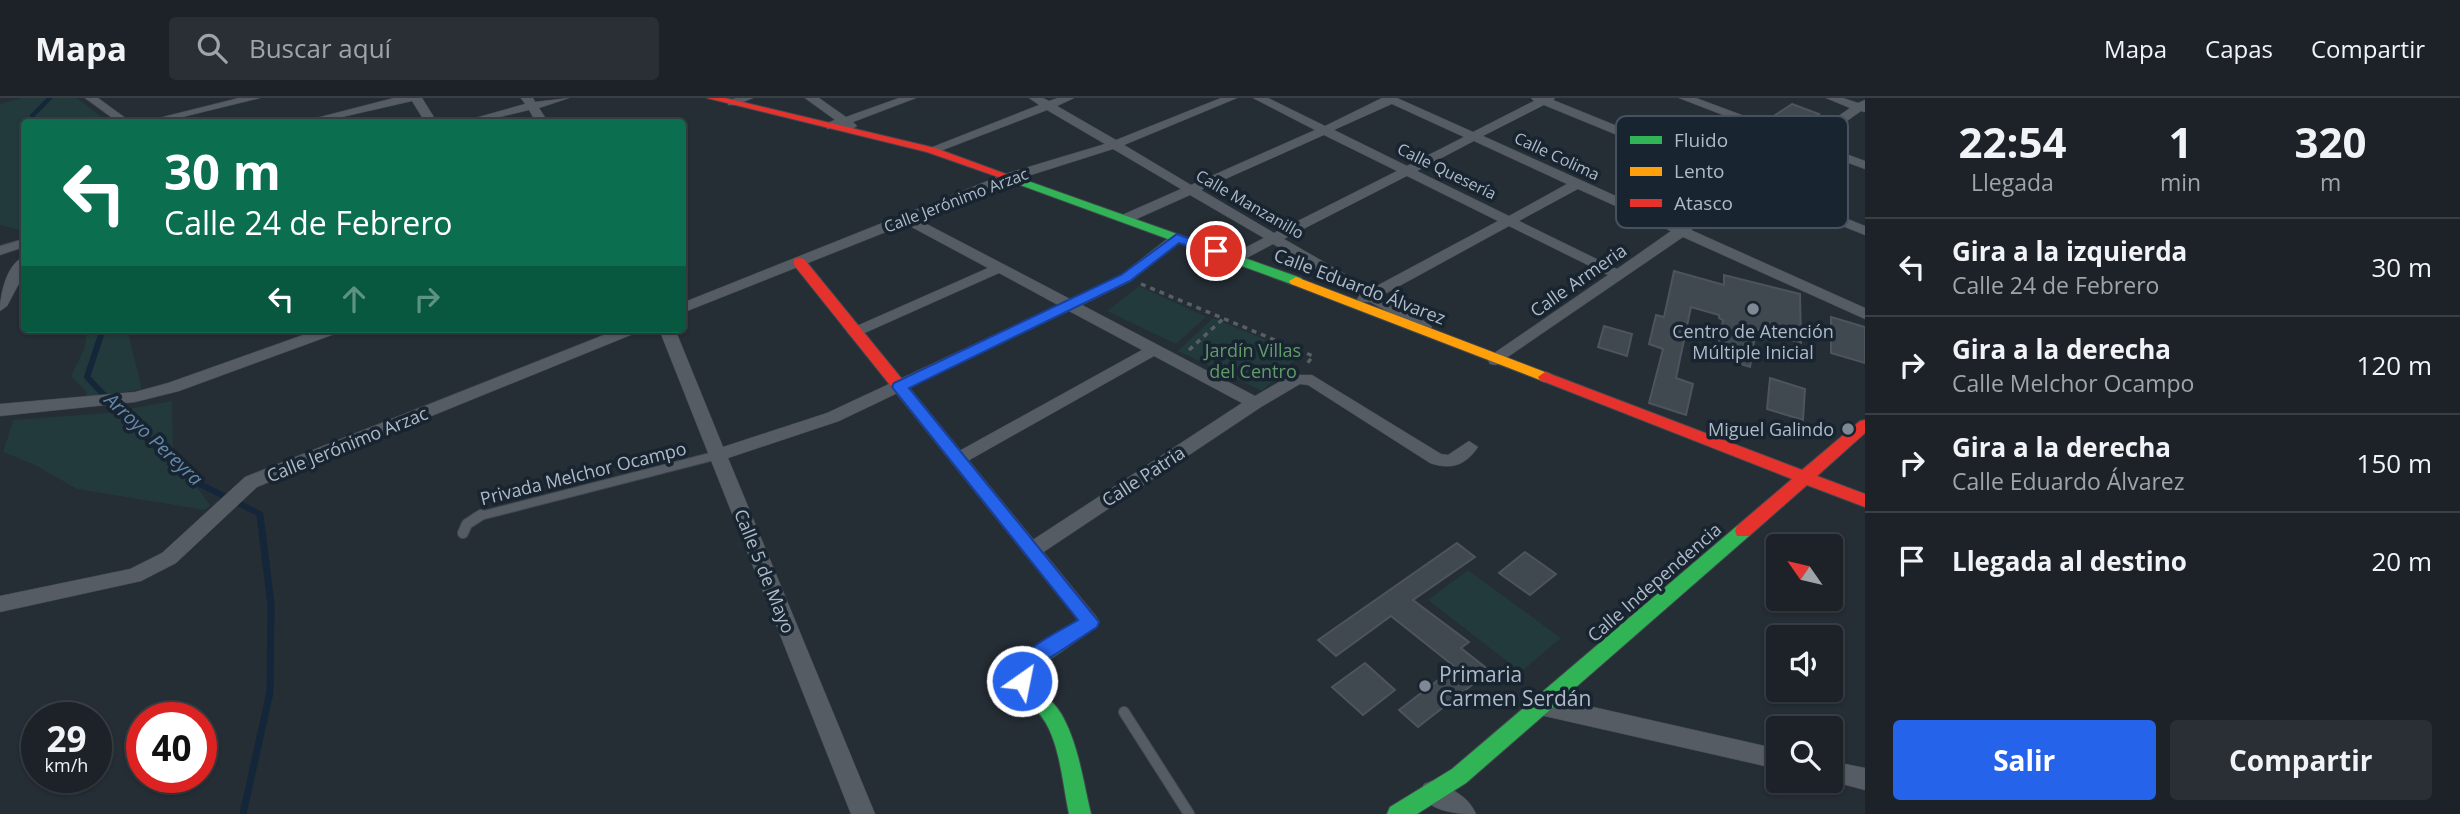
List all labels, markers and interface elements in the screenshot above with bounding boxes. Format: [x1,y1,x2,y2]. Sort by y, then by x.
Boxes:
search box [169,17,659,80]
text: Mapa [35,26,127,71]
icon: search [193,29,231,67]
text: Buscar aquí [249,30,391,66]
text: Mapa [2104,32,2167,65]
text: Capas [2205,32,2273,65]
text: Compartir [2311,32,2425,65]
text: 22:54 [1958,113,2066,170]
text: 1 [2168,113,2193,170]
text: 320 [2295,113,2367,170]
legend [1616,116,1848,228]
street label: Calle Colima [1511,127,1603,185]
text: Fluido [1674,127,1728,153]
text: 30 m [164,138,281,204]
street label: Calle Quesería [1394,138,1500,204]
icon: left [49,147,140,238]
text: Lento [1674,158,1724,184]
street label: Calle Jerónimo Arzac [881,162,1032,238]
street label: Calle Manzanillo [1192,164,1308,244]
text: Llegada [1971,166,2054,198]
text: min [2160,166,2201,198]
text: m [2320,166,2341,198]
text: Atasco [1674,190,1733,216]
text: Calle 24 de Febrero [164,201,453,244]
pin [1186,221,1246,281]
icon: arrive [1197,232,1235,270]
text: Gira a la izquierda [1952,233,2187,269]
street label: Calle Armeria [1525,238,1631,322]
street label: Calle Eduardo Álvarez [1271,242,1449,330]
icon: left [1893,248,1931,286]
text: 30 m [2371,249,2432,285]
text: Calle 24 de Febrero [1952,269,2159,301]
icon: left [262,280,300,318]
icon: ahead [335,280,373,318]
icon: right [408,280,446,318]
marker: Centro de Atención Múltiple Inicial [1745,301,1761,317]
place label: Centro de Atención Múltiple Inicial [1672,319,1834,364]
text: Gira a la derecha [1952,331,2171,367]
park label: Jardín Villas del Centro [1203,338,1301,383]
icon: right [1893,346,1931,384]
text: 120 m [2357,347,2432,383]
text: Calle Melchor Ocampo [1952,367,2194,399]
water label: Arroyo Pereyra [98,386,209,491]
street label: Calle Jerónimo Arzac [263,401,432,487]
place label: Miguel Galindo [1708,417,1834,441]
marker: Miguel Galindo [1840,421,1856,437]
text: Gira a la derecha [1952,429,2171,465]
street label: Privada Melchor Ocampo [477,436,689,510]
street label: Calle Patria [1097,440,1189,512]
icon: right [1893,444,1931,482]
text: 150 m [2357,445,2432,481]
text: Calle Eduardo Álvarez [1952,465,2185,497]
street label: Calle 5 de Mayo [729,505,801,637]
street label: Calle Independencia [1582,517,1726,647]
north arrow [1766,534,1843,611]
map controls [1766,534,1843,793]
icon: arrive [1893,542,1931,580]
text: Llegada al destino [1952,543,2187,579]
text: 20 m [2371,543,2432,579]
button: sound [1766,625,1843,702]
position arrow [985,644,1059,718]
place label: Primaria Carmen Serdán [1439,660,1591,712]
marker: Primaria Carmen Serdán [1417,678,1433,694]
speed limit sign: 40 [126,702,217,793]
text: 29 [46,715,87,762]
button: search [1766,716,1843,793]
button: Salir [1893,720,2156,800]
button: Compartir [2170,720,2432,800]
text: km/h [45,753,88,777]

